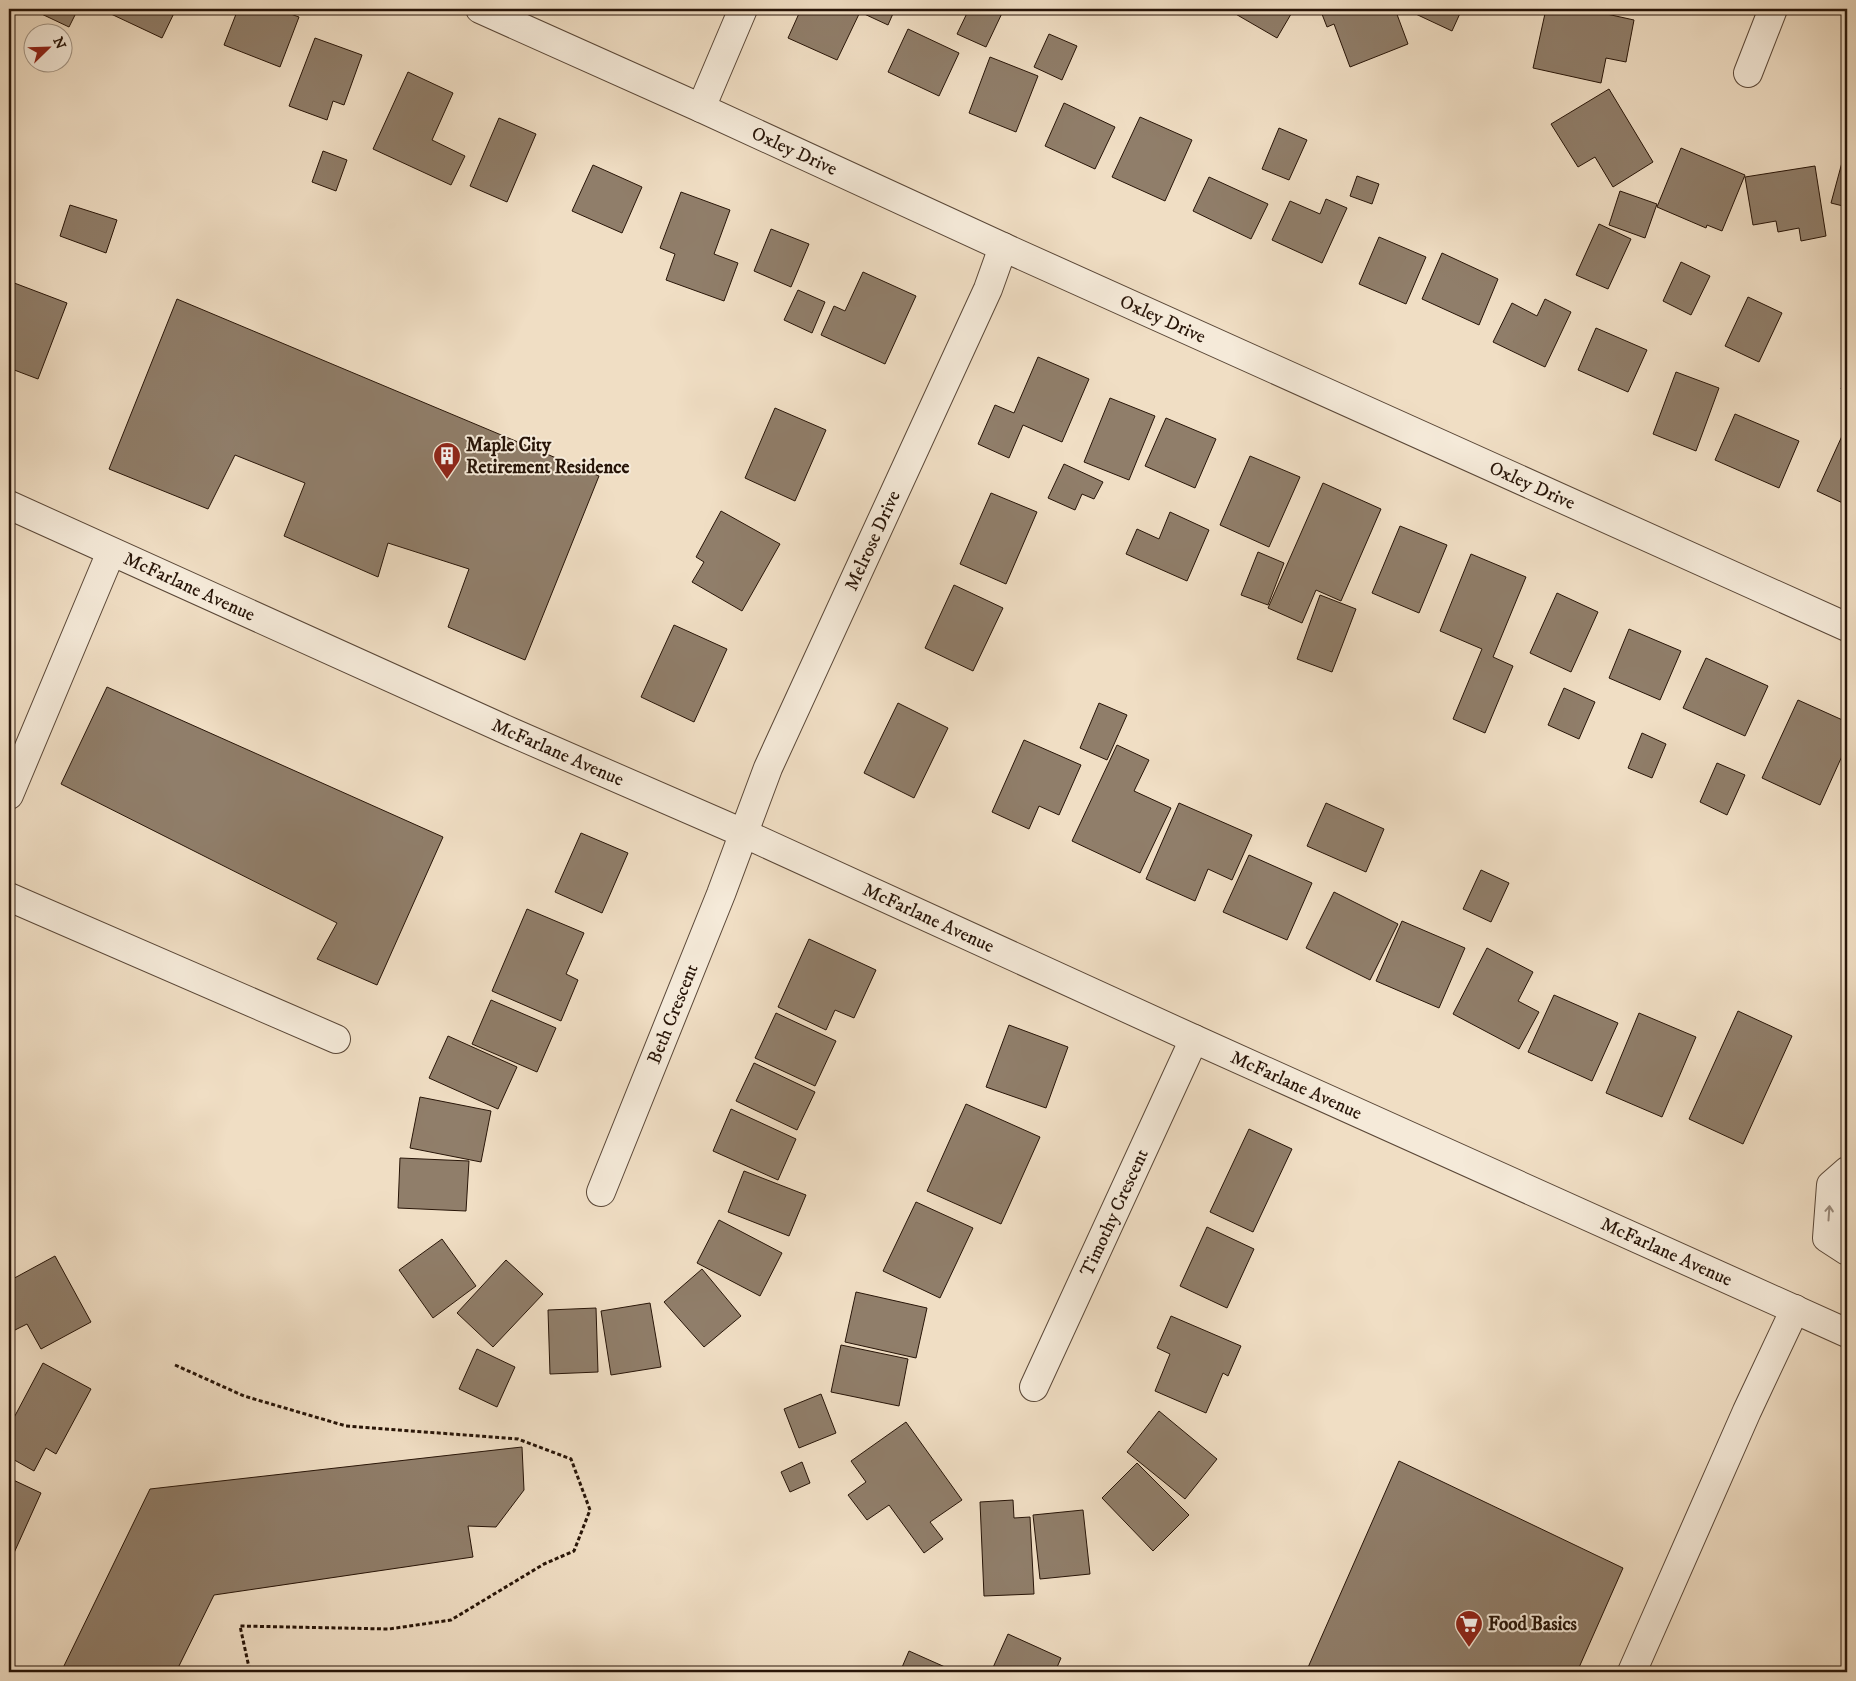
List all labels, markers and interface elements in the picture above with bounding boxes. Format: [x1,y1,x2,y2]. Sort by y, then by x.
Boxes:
north arrow [22,22,72,72]
text: N [49,35,70,53]
street label: Oxley Drive [748,121,841,181]
street label: Oxley Drive [1116,290,1210,348]
place label: Maple City Retirement Residence [466,434,629,479]
building icon: Maple City Retirement Residence [432,441,462,480]
street label: Oxley Drive [1486,456,1579,515]
street label: Melrose Drive [840,487,905,594]
street label: McFarlane Avenue [120,547,259,626]
street label: McFarlane Avenue [488,713,628,791]
street label: McFarlane Avenue [859,878,998,958]
street label: Beth Crescent [642,960,703,1067]
street label: McFarlane Avenue [1227,1045,1366,1125]
street label: Timothy Crescent [1075,1145,1153,1280]
one-way arrow [1825,1205,1834,1221]
street label: McFarlane Avenue [1597,1212,1736,1291]
supermarket icon: Food Basics [1454,1609,1484,1648]
place label: Food Basics [1488,1613,1578,1636]

